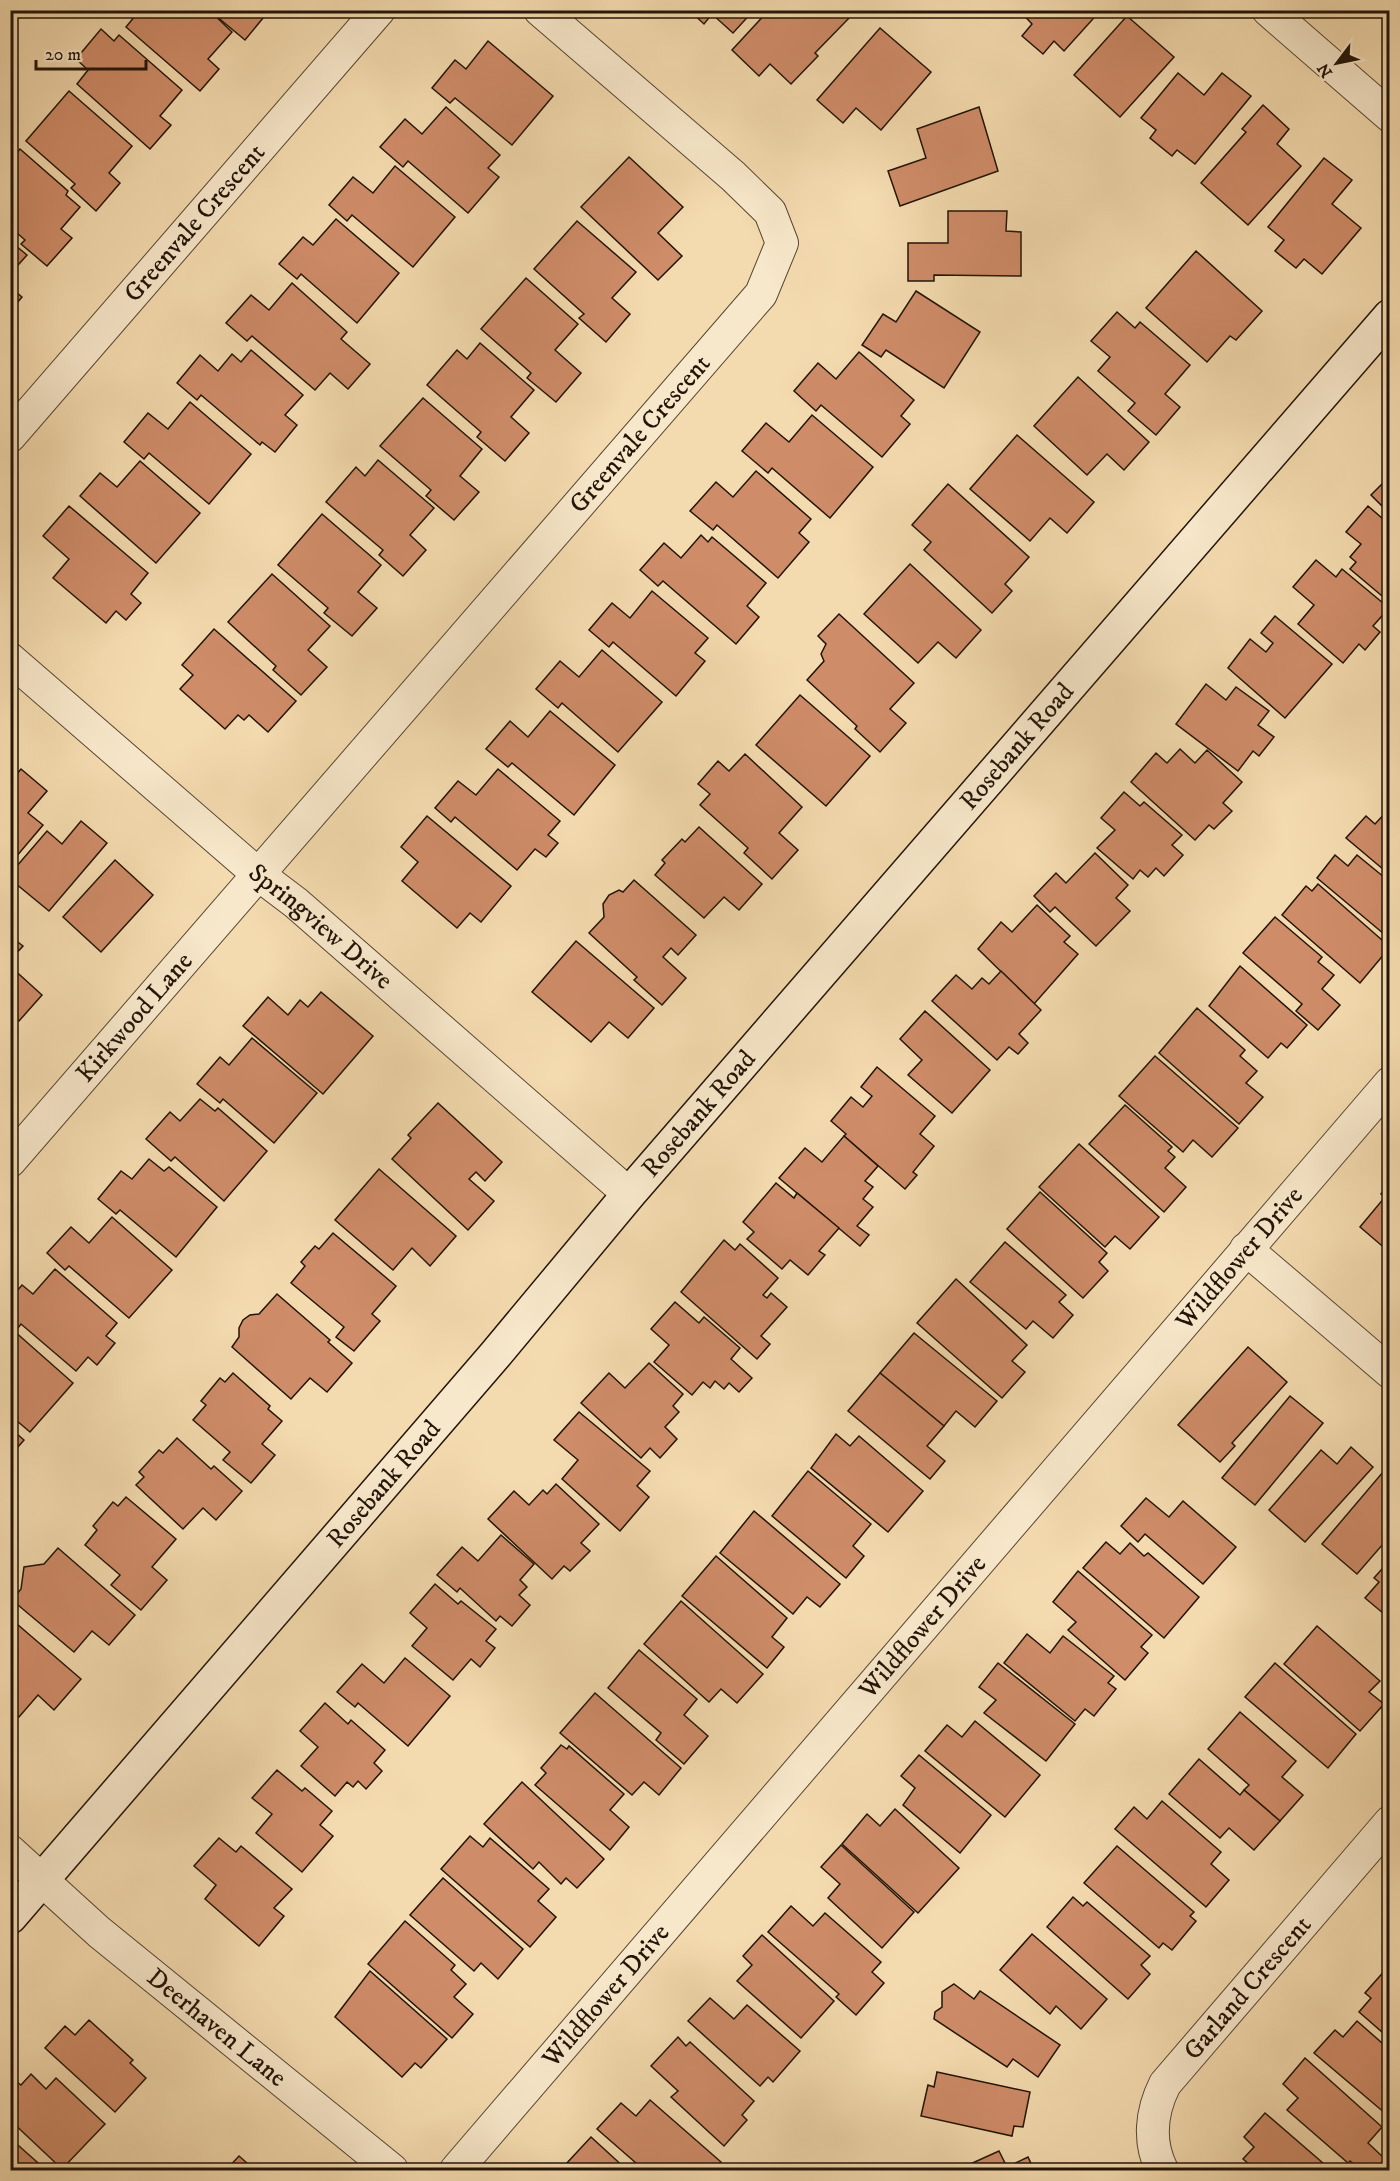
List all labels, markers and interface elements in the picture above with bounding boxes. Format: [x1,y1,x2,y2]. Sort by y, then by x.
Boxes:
scale bar [36,33,146,71]
north arrow [1307,33,1367,93]
text: 20 m [45,44,81,66]
text: N [1313,60,1337,81]
street label: Greenvale Crescent [117,137,272,309]
street label: Greenvale Crescent [562,348,718,520]
street label: Rosebank Road [953,676,1081,817]
street label: Springview Drive [241,857,400,997]
street label: Kirkwood Lane [69,945,200,1089]
street label: Rosebank Road [634,1043,763,1184]
street label: Wildflower Drive [1168,1180,1310,1338]
street label: Rosebank Road [319,1413,448,1555]
street label: Wildflower Drive [851,1548,994,1706]
street label: Garland Crescent [1176,1909,1319,2067]
street label: Wildflower Drive [534,1917,677,2075]
street label: Deerhaven Lane [140,1961,293,2094]

